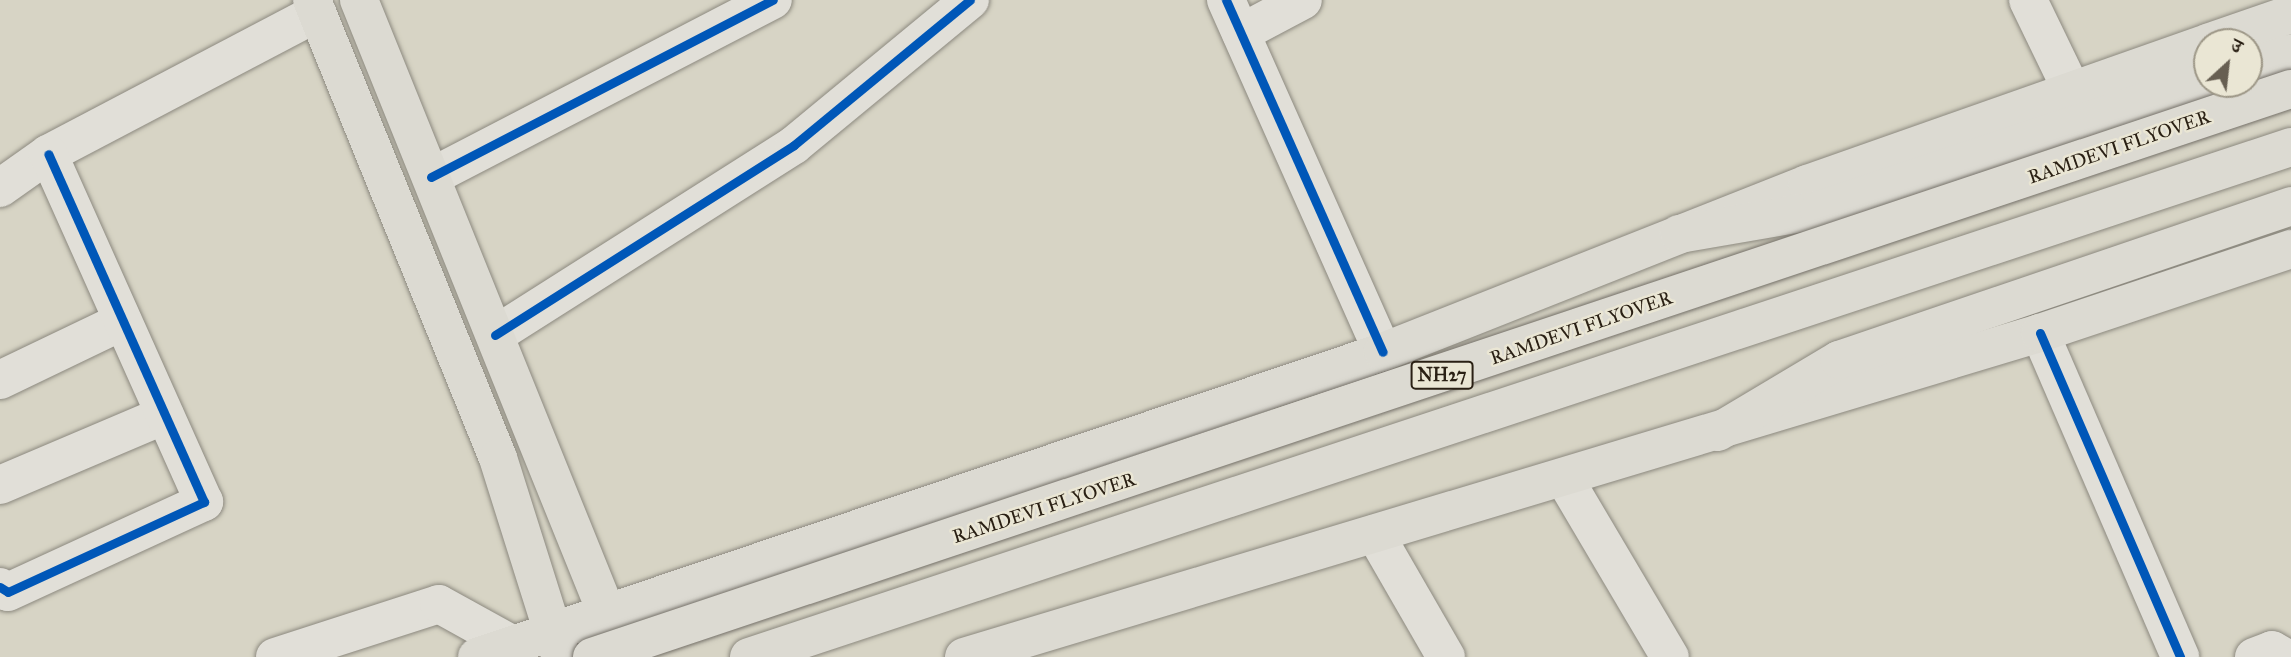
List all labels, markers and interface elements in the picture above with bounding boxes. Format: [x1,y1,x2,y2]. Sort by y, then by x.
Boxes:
north arrow [2193,28,2263,98]
text: उ [2227,33,2246,58]
street label: RAMDEVI FLYOVER [2025,105,2213,189]
street label: RAMDEVI FLYOVER [1487,286,1675,370]
road number: NH27 [1410,360,1474,390]
street label: RAMDEVI FLYOVER [950,468,1138,548]

